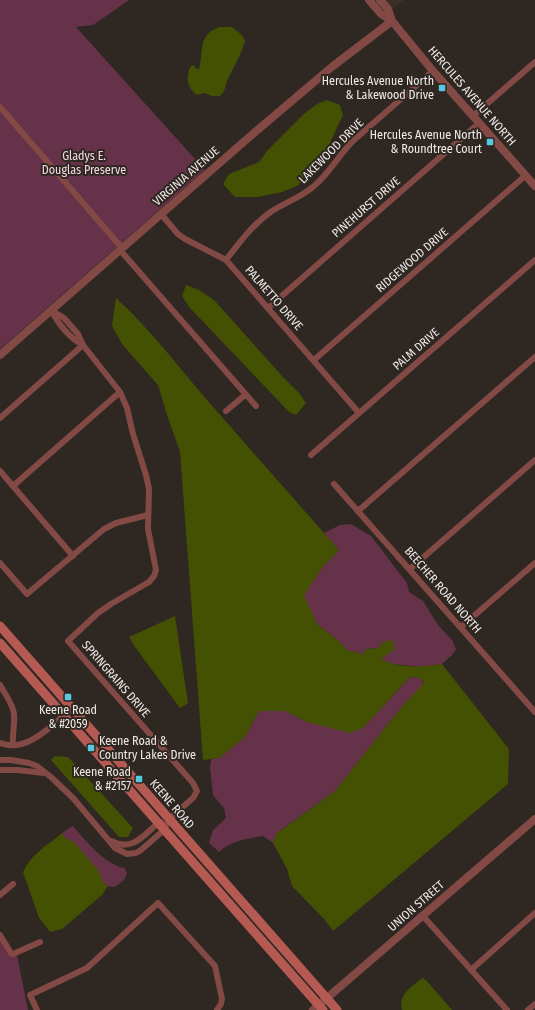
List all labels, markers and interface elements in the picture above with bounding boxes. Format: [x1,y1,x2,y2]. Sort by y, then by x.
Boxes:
street label: HERCULES AVENUE NORTH [425,44,519,148]
place label: Hercules Avenue North & Lakewood Drive [322,74,434,102]
marker: Hercules Avenue North & Lakewood Drive [437,83,447,93]
street label: LAKEWOOD DRIVE [296,115,367,186]
place label: Hercules Avenue North & Roundtree Court [370,128,482,156]
marker: Hercules Avenue North & Roundtree Court [485,137,495,147]
street label: VIRGINIA AVENUE [150,143,222,209]
park label: Gladys E. Douglas Preserve [42,149,126,177]
street label: PINEHURST DRIVE [329,173,403,240]
street label: RIDGEWOOD DRIVE [373,224,451,295]
street label: PALMETTO DRIVE [242,263,306,333]
street label: PALM DRIVE [390,325,442,373]
street label: BEECHER ROAD NORTH [402,544,484,636]
street label: SPRINGRAINS DRIVE [79,638,153,720]
marker: Keene Road & #2059 [63,692,73,702]
place label: Keene Road & #2059 [39,703,97,731]
place label: Keene Road & Country Lakes Drive [99,734,196,762]
marker: Keene Road & Country Lakes Drive [86,743,96,753]
place label: Keene Road & #2157 [73,765,131,793]
marker: Keene Road & #2157 [134,774,144,784]
street label: KEENE ROAD [147,777,197,831]
street label: UNION STREET [385,878,447,934]

